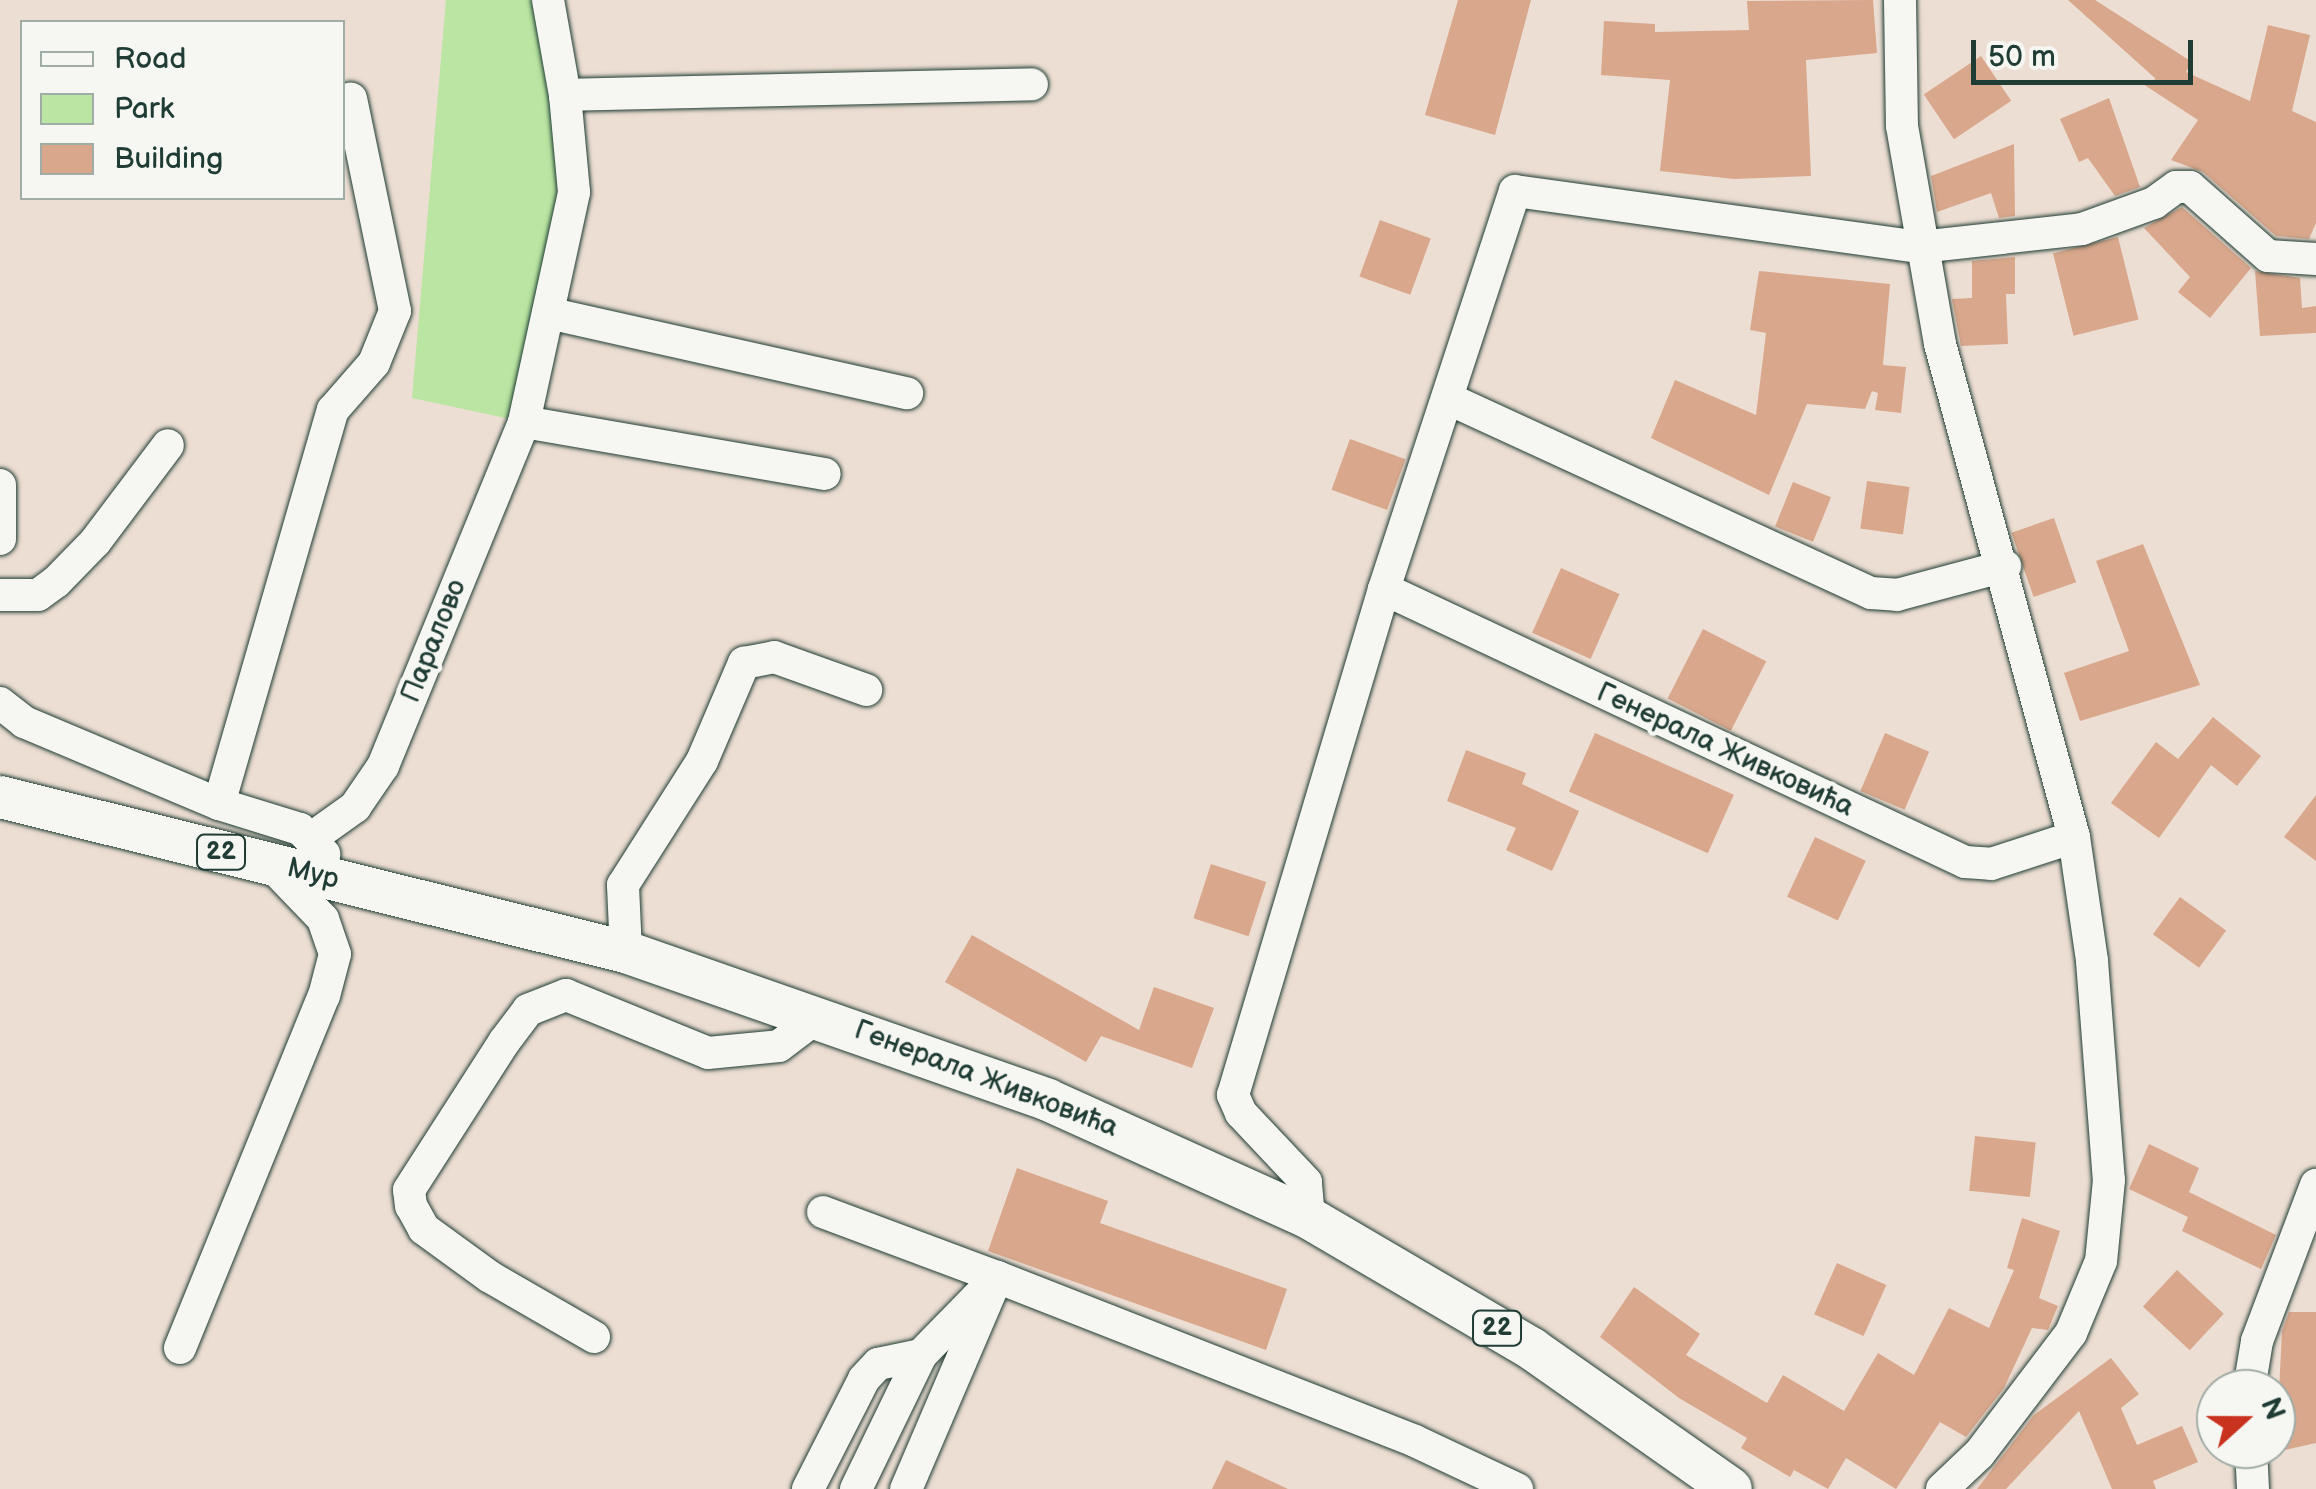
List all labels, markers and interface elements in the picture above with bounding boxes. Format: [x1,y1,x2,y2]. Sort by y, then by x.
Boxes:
legend [20,20,345,200]
scale bar [1976,20,2198,82]
text: 50 m [1988,39,2056,75]
text: Road [114,41,187,77]
text: Park [114,91,174,127]
text: Building [114,141,223,177]
street label: Паралово [394,575,474,707]
street label: Генерала Живковића [1591,676,1859,824]
road number: 22 [196,832,246,872]
street label: Мур [284,851,342,897]
street label: Генерала Живковића [850,1013,1122,1145]
road number: 22 [1472,1308,1522,1348]
north arrow [2196,1369,2296,1469]
text: N [2253,1393,2292,1425]

